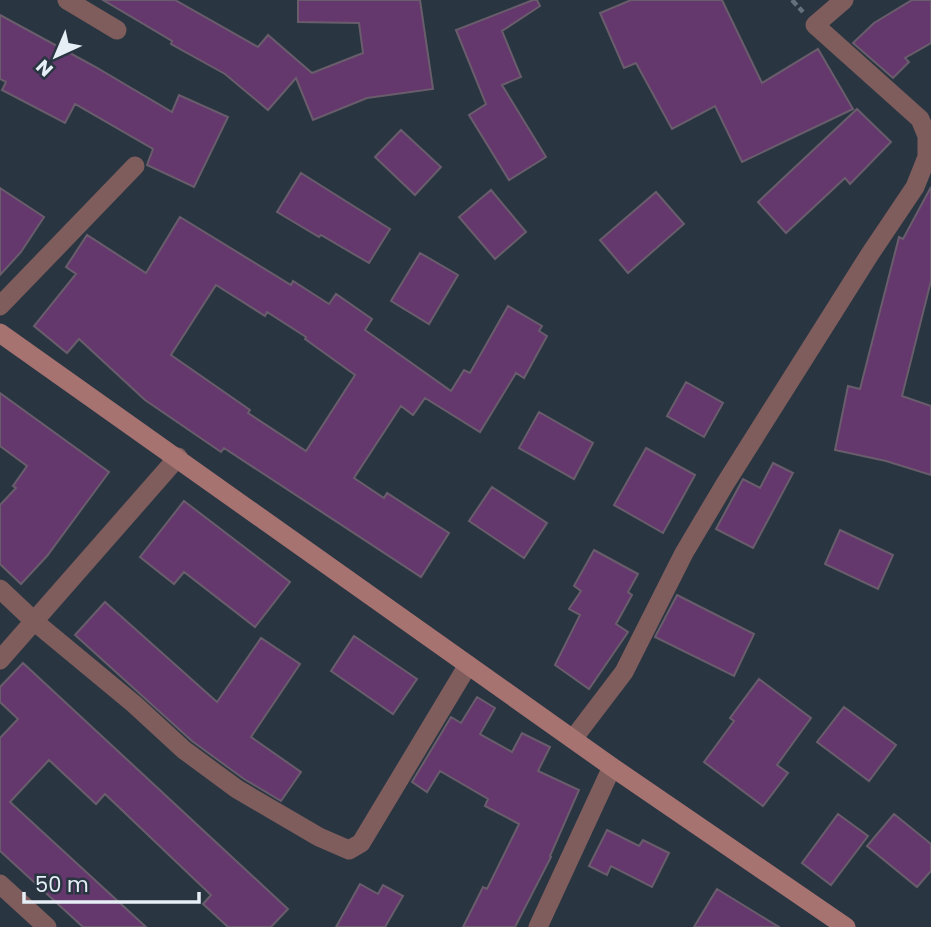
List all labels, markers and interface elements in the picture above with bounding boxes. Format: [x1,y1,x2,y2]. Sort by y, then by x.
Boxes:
north arrow [21,21,91,91]
text: N [30,53,59,83]
scale bar [24,860,200,904]
text: 50 m [35,870,89,899]

